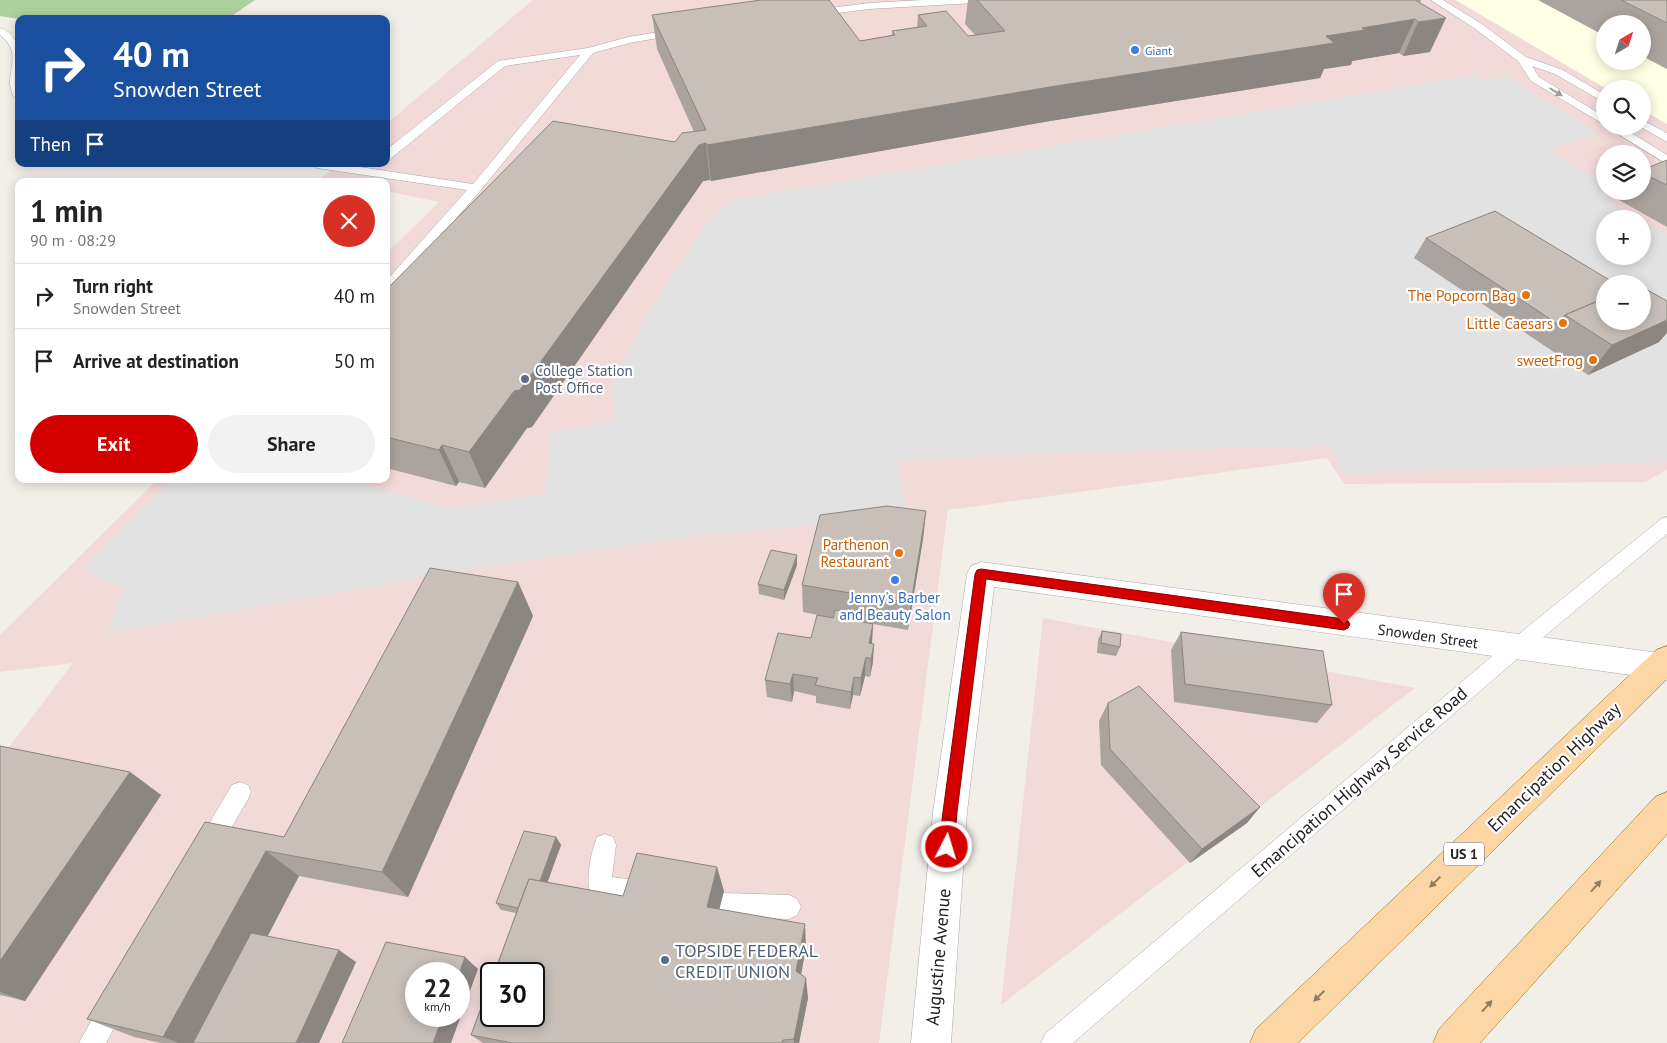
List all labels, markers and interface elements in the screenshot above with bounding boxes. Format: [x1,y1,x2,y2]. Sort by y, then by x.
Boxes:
north arrow [1596,15,1651,70]
map controls [1596,15,1651,330]
text: 40 m [113,31,190,77]
icon: right [30,35,95,100]
place label: Giant [1145,43,1172,58]
marker: Giant [1129,44,1141,56]
text: Snowden Street [113,75,262,103]
button: search [1596,80,1651,135]
one-way arrow [1550,87,1563,96]
icon: arrive [81,130,109,158]
text: Then [30,132,71,156]
button: layers [1596,145,1651,200]
text: 1 min [30,191,103,230]
button: close [323,195,375,247]
button: + [1596,210,1651,265]
text: 90 m · 08:29 [30,230,116,250]
text: Turn right [73,274,153,298]
button: − [1596,275,1651,330]
icon: right [30,282,58,310]
text: 40 m [334,284,375,308]
place label: The Popcorn Bag [1408,286,1516,305]
marker: The Popcorn Bag [1520,289,1532,301]
text: Snowden Street [73,298,181,318]
place label: Little Caesars [1467,314,1553,333]
marker: Little Caesars [1557,317,1569,329]
icon: arrive [30,347,58,375]
text: Arrive at destination [73,349,239,373]
text: 50 m [334,349,375,373]
place label: sweetFrog [1517,351,1583,370]
marker: sweetFrog [1587,354,1599,366]
place label: College Station Post Office [535,361,633,397]
marker: College Station Post Office [519,373,531,385]
button: Exit [30,415,198,473]
button: Share [208,415,375,473]
place label: Parthenon Restaurant [820,535,889,571]
marker: Parthenon Restaurant [893,547,905,559]
pin [1323,573,1365,624]
marker: Jenny's Barber and Beauty Salon [889,574,901,586]
icon: arrive [1330,580,1358,608]
place label: Jenny's Barber and Beauty Salon [839,588,951,624]
street label: Snowden Street [1377,620,1479,652]
street label: Emancipation Highway Service Road [1246,682,1472,882]
street label: Emancipation Highway [1482,697,1626,837]
position arrow [920,820,972,872]
road number: US 1 [1444,842,1484,866]
one-way arrow [1430,876,1442,888]
one-way arrow [1590,881,1602,893]
street label: Augustine Avenue [921,887,955,1027]
place label: TOPSIDE FEDERAL CREDIT UNION [675,939,818,983]
marker: TOPSIDE FEDERAL CREDIT UNION [659,954,671,966]
speed limit sign: 30 [480,962,545,1027]
text: 22 [423,972,452,1004]
one-way arrow [1313,990,1325,1002]
text: km/h [424,999,451,1014]
one-way arrow [1481,1000,1492,1012]

